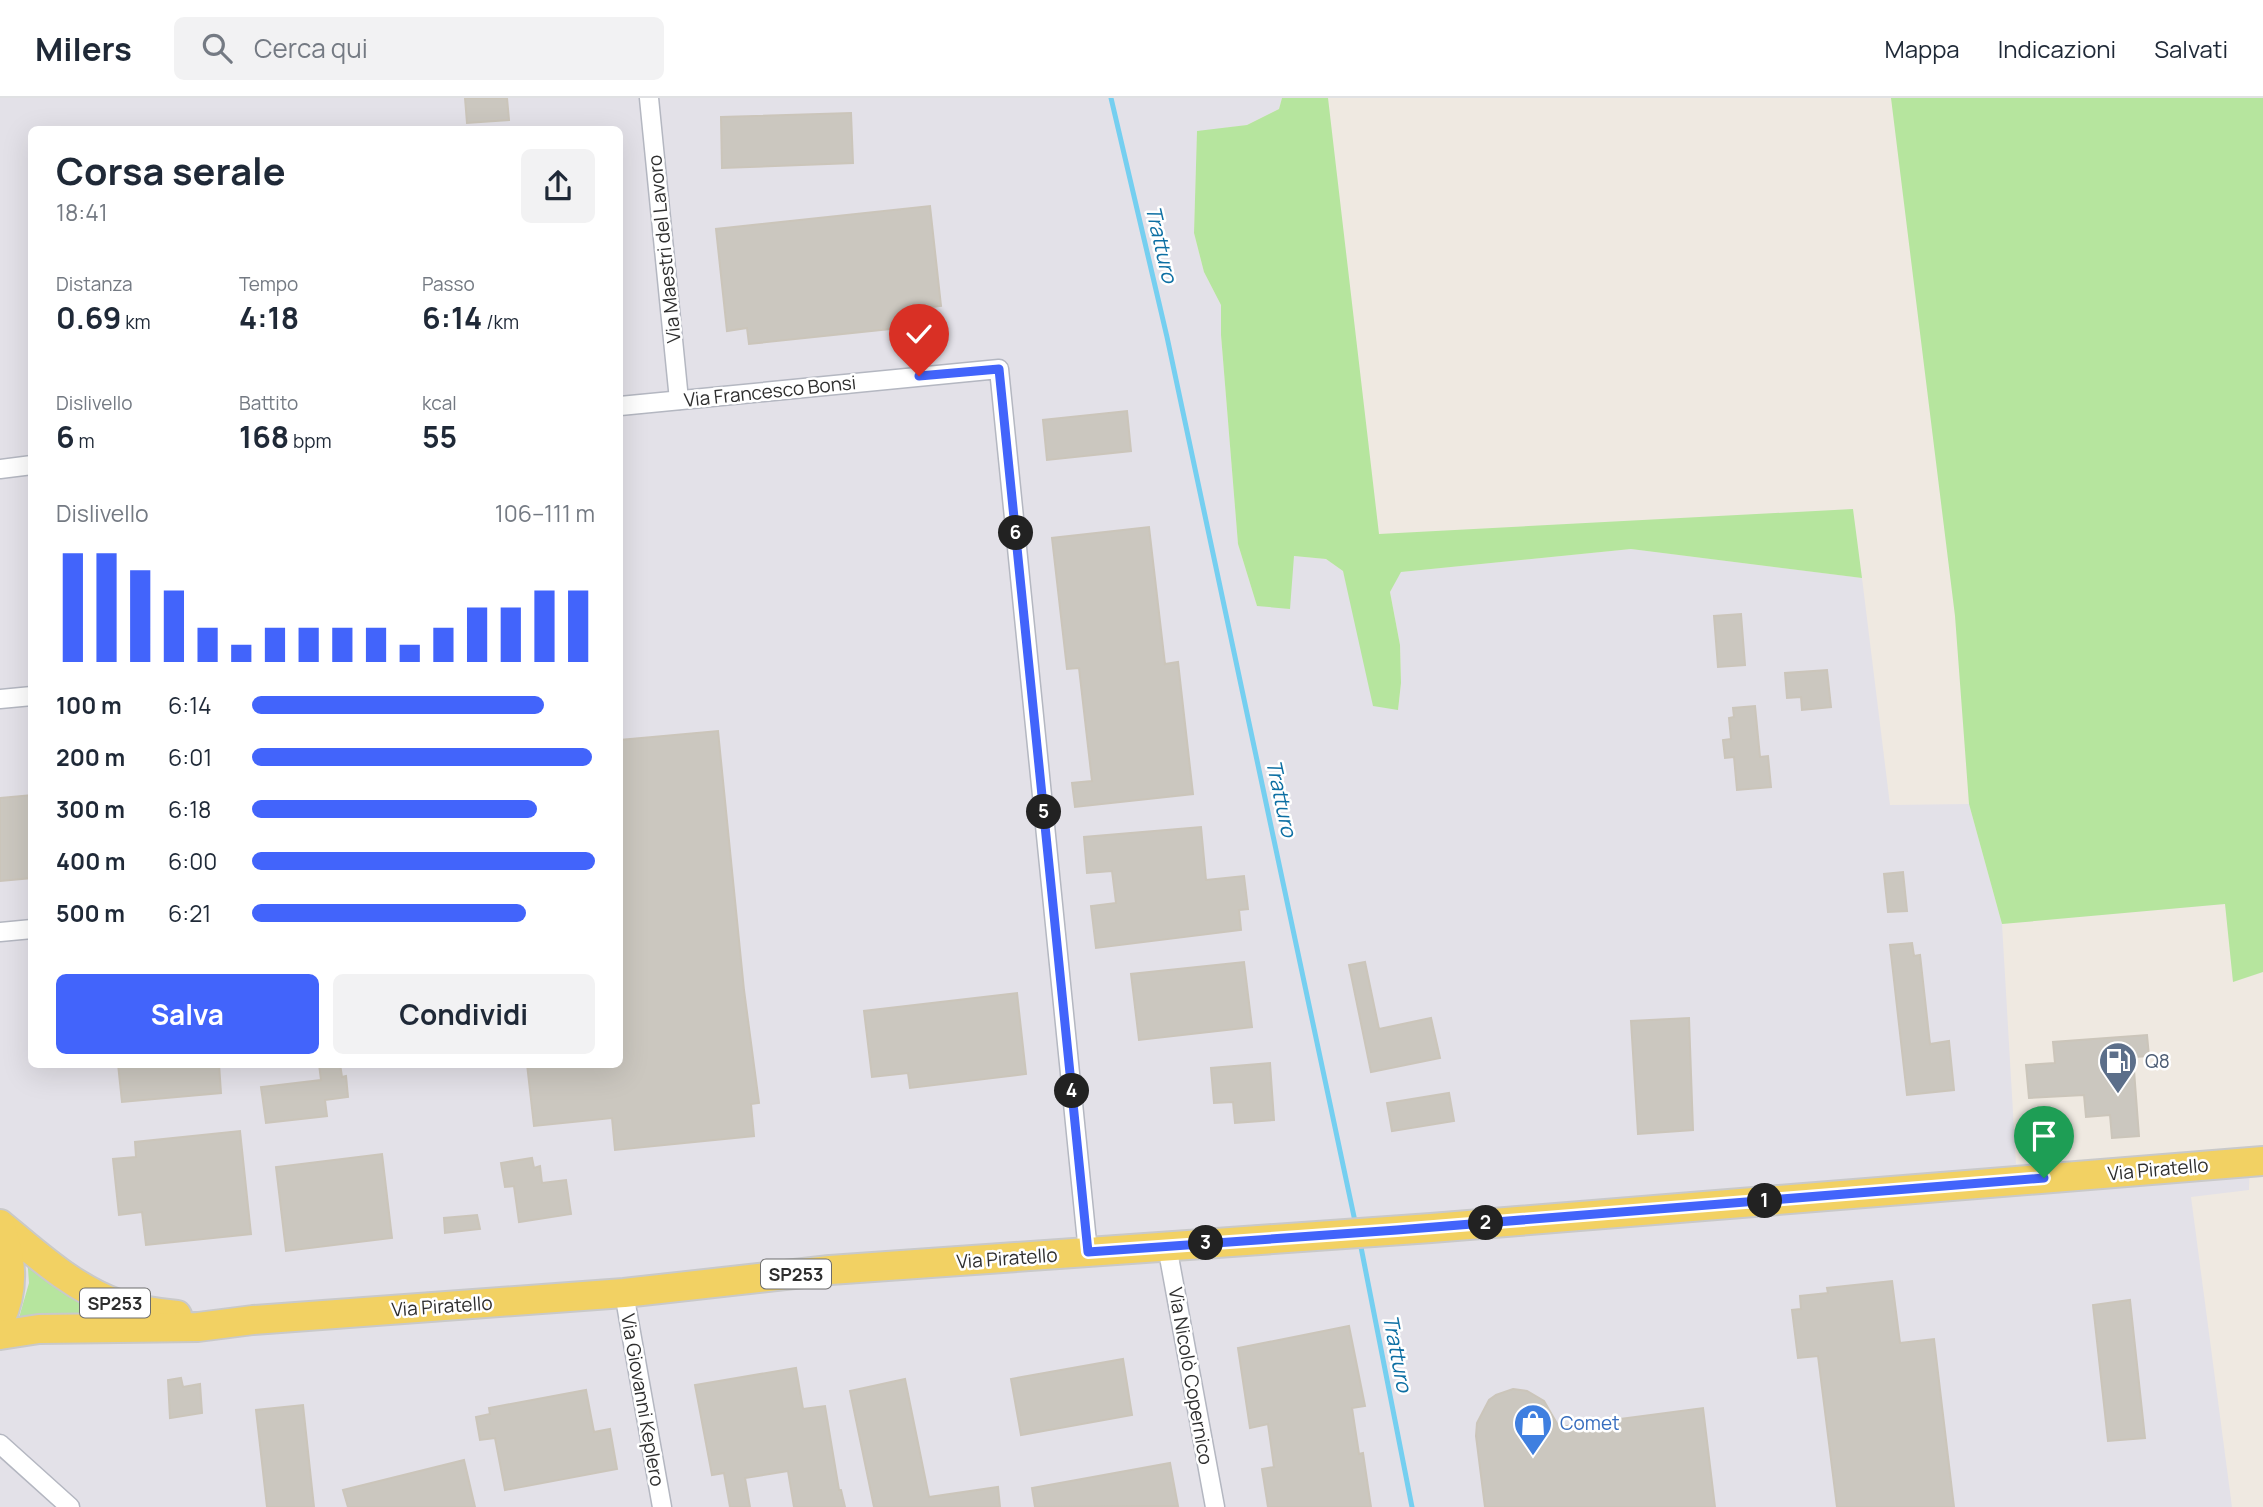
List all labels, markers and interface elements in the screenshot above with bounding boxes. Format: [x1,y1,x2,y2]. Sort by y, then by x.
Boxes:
search box [174,17,664,80]
text: Milers [35,26,132,71]
icon: search [198,29,236,67]
text: Cerca qui [254,30,368,66]
text: Mappa [1884,32,1960,65]
text: Indicazioni [1998,32,2116,65]
text: Salvati [2154,32,2228,65]
text: Corsa serale [56,144,286,196]
button: share [521,149,595,223]
street label: Via Maestri del Lavoro [641,154,687,344]
text: 18:41 [56,196,108,228]
water label: Tratturo [1140,203,1185,287]
text: Distanza [56,271,133,297]
text: Tempo [239,271,298,297]
text: Passo [422,271,475,297]
text: 0.69 [56,297,121,338]
text: 4:18 [239,297,299,338]
text: 6:14 [422,297,482,338]
pin [889,304,949,376]
text: km [121,309,151,335]
text: /km [482,309,519,335]
icon: check [900,315,938,353]
street label: Via Francesco Bonsi [683,369,857,413]
text: Dislivello [56,390,133,416]
text: Battito [239,390,298,416]
text: kcal [422,390,457,416]
text: 6 [56,416,75,457]
text: 168 [239,416,289,457]
text: 55 [422,416,457,457]
text: m [75,428,95,454]
text: bpm [289,428,332,454]
text: Dislivello [56,497,149,529]
text: 106–111 m [495,497,595,529]
pin: 6 [998,516,1034,550]
text: 6 [1010,519,1021,545]
text: 100 m [56,689,122,721]
text: 6:14 [168,689,212,721]
text: 200 m [56,741,125,773]
text: 6:01 [168,741,212,773]
water label: Tratturo [1260,757,1304,841]
text: 300 m [56,793,125,825]
text: 6:18 [168,793,211,825]
pin: 5 [1026,794,1062,830]
text: 5 [1038,798,1049,824]
text: 400 m [56,845,126,877]
text: 6:00 [168,845,217,877]
text: 500 m [56,897,125,929]
text: 6:21 [168,897,211,929]
button: Salva [56,974,319,1054]
button: Condividi [333,974,595,1054]
fuel station icon: Q8 [2097,1040,2139,1095]
place label: Q8 [2145,1048,2170,1074]
pin: 4 [1054,1074,1090,1108]
text: 4 [1066,1077,1077,1103]
pin [2014,1106,2074,1178]
icon: arrive [2025,1117,2063,1155]
street label: Via Piratello [2106,1152,2210,1186]
pin: 1 [1748,1184,1782,1218]
text: 1 [1760,1187,1769,1213]
pin: 2 [1468,1206,1504,1240]
text: 2 [1480,1209,1491,1235]
pin: 3 [1188,1226,1224,1260]
text: 3 [1200,1229,1211,1255]
street label: Via Piratello [956,1241,1058,1275]
road number: SP253 [761,1260,831,1288]
street label: Via Nicolò Copernico [1163,1285,1219,1467]
road number: SP253 [80,1288,150,1318]
street label: Via Piratello [391,1289,493,1323]
street label: Via Giovanni Keplero [615,1312,671,1488]
water label: Tratturo [1377,1312,1419,1396]
shop icon: Comet [1512,1402,1554,1457]
place label: Comet [1560,1410,1620,1436]

